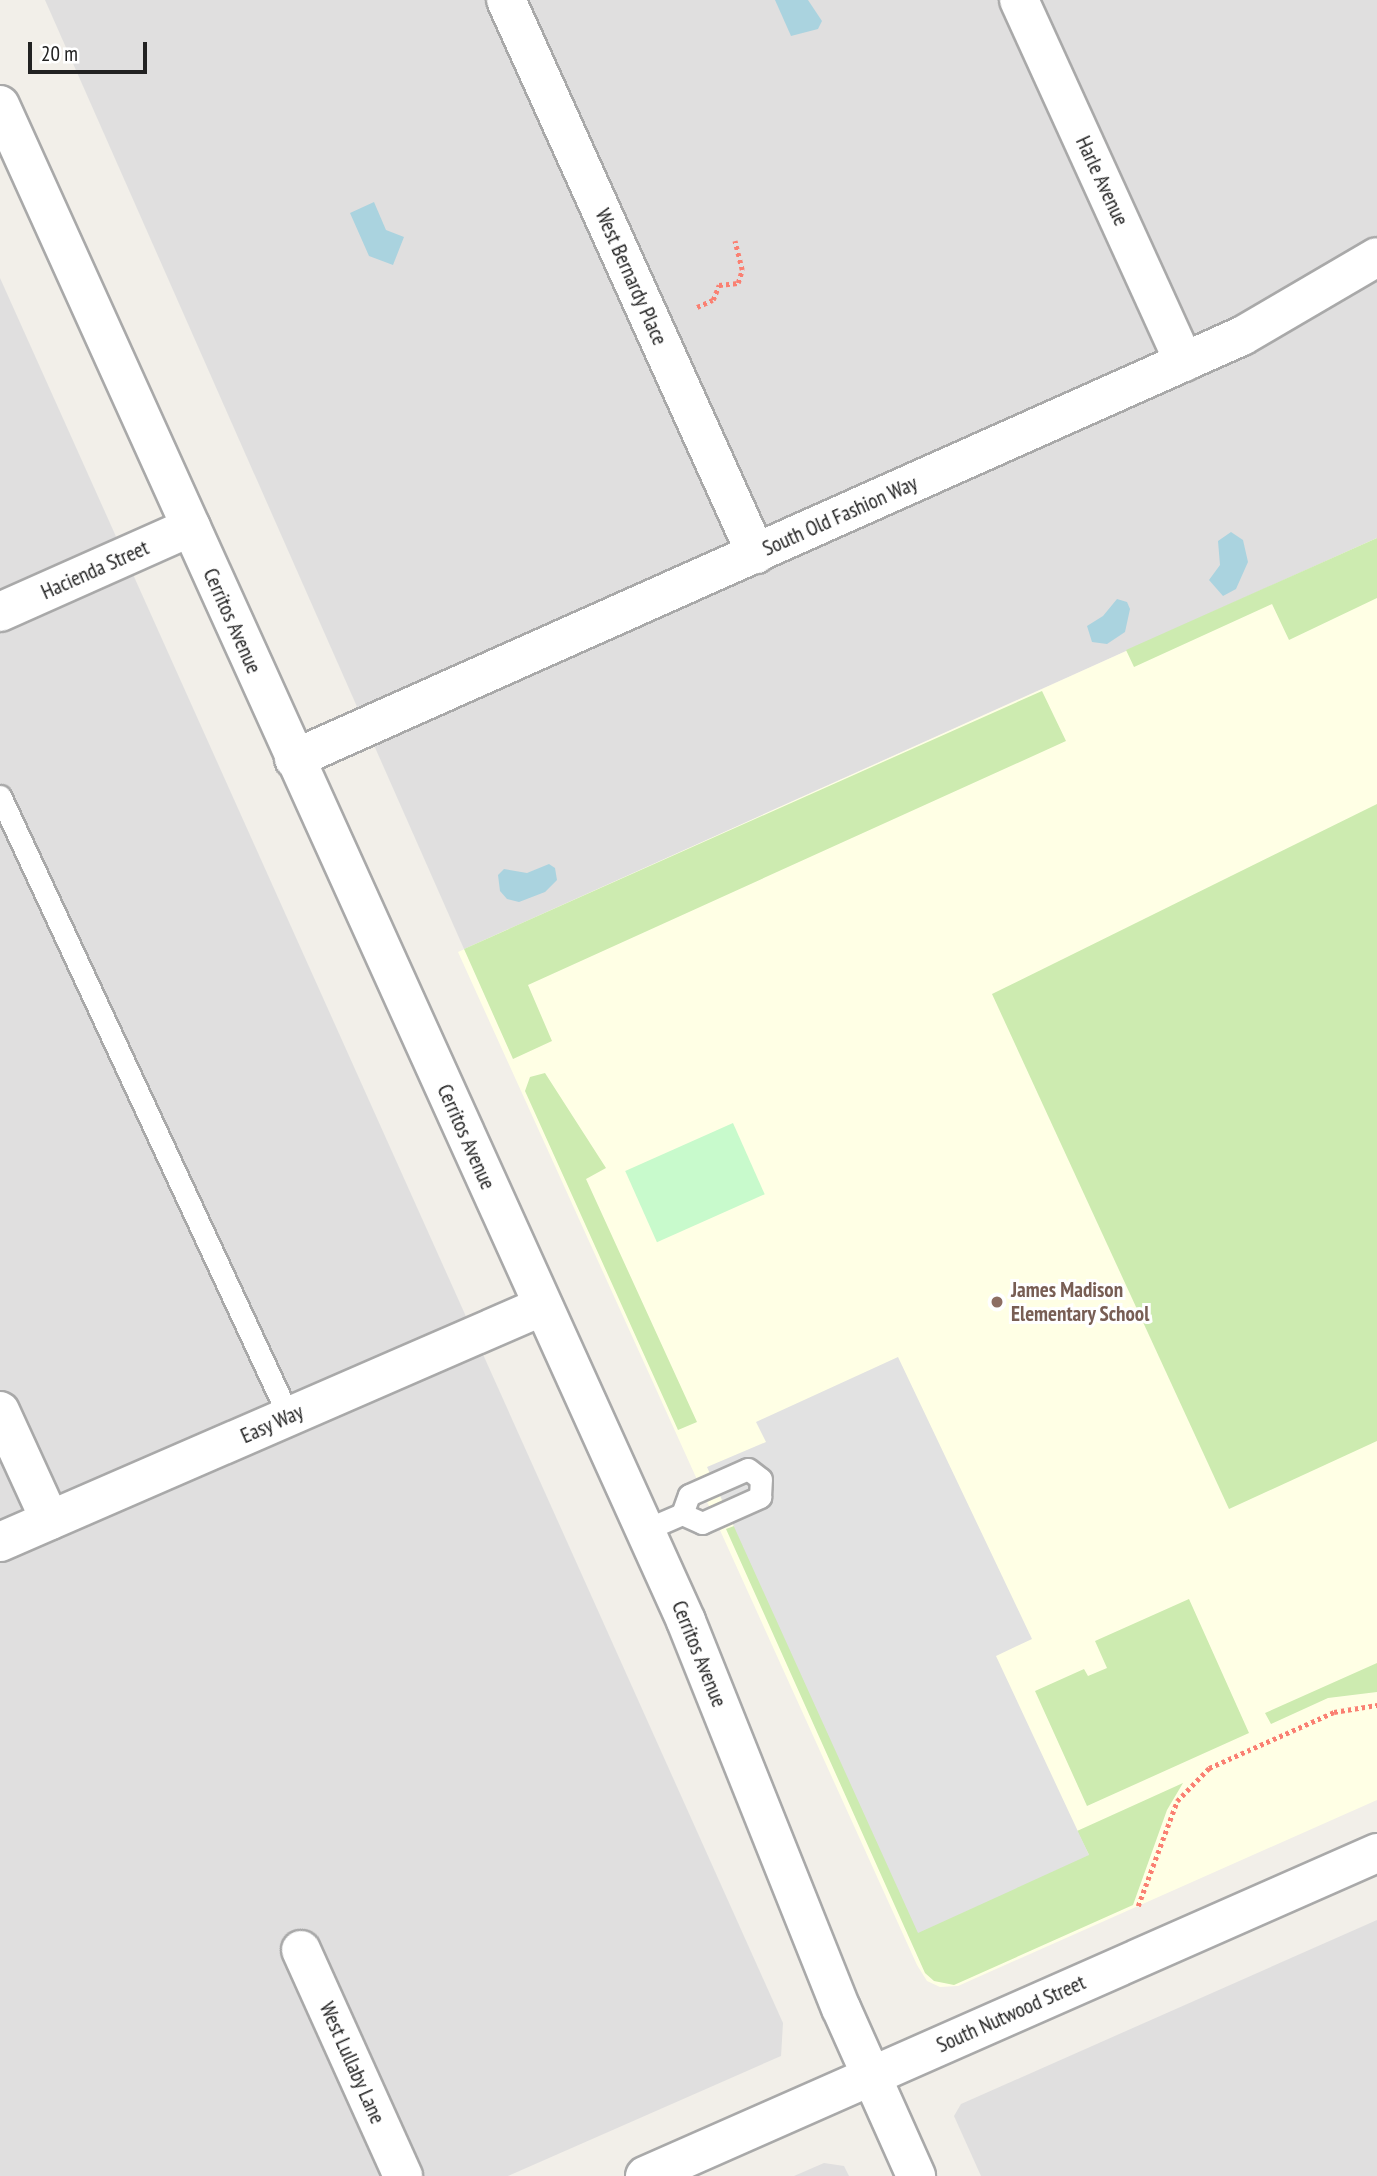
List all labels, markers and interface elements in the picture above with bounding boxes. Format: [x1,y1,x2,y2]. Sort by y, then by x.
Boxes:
scale bar [32,28,150,72]
text: 20 m [41,40,78,67]
street label: Harle Avenue [1070,132,1134,230]
street label: West Bernardy Place [590,205,672,349]
street label: South Old Fashion Way [759,471,921,561]
street label: Hacienda Street [37,535,153,605]
street label: Cerritos Avenue [197,564,267,678]
street label: Cerritos Avenue [431,1080,501,1194]
place label: James Madison Elementary School [1011,1277,1150,1327]
marker: James Madison Elementary School [989,1294,1005,1310]
street label: Easy Way [236,1399,308,1449]
street label: Cerritos Avenue [666,1597,732,1711]
street label: South Nutwood Street [933,1970,1089,2058]
street label: West Lullaby Lane [314,1998,390,2128]

